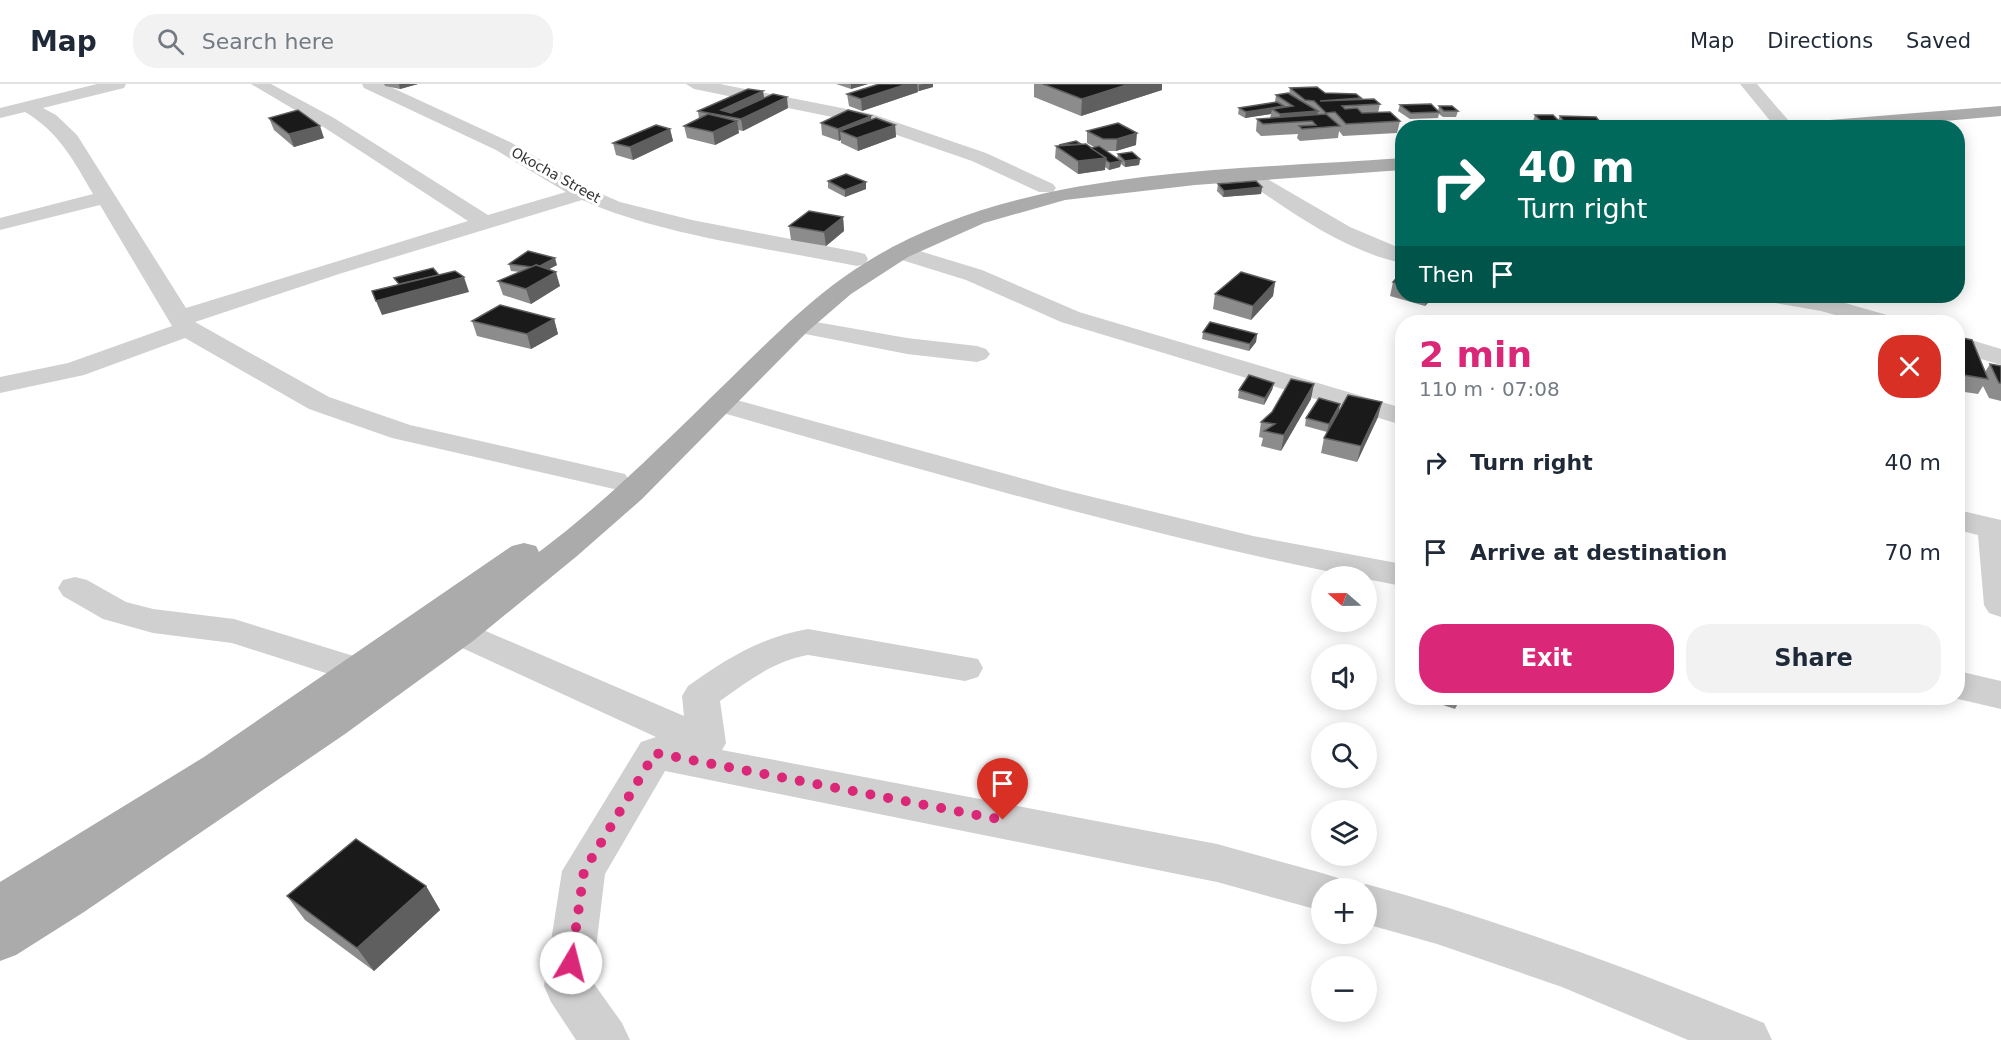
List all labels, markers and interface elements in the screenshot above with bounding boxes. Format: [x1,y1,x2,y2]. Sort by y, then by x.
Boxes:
search box [133,14,553,68]
text: Map [30,25,97,58]
icon: search [154,25,187,58]
text: Search here [202,29,334,54]
text: Map [1690,29,1734,53]
text: Directions [1767,29,1873,53]
text: Saved [1906,29,1971,53]
text: 40 m [1518,143,1635,192]
street label: Okocha Street [509,144,604,206]
icon: right [1419,144,1497,222]
text: Turn right [1518,193,1647,224]
icon: arrive [1486,258,1519,291]
text: Then [1419,262,1474,287]
text: 2 min [1419,334,1532,375]
button: close [1878,335,1941,398]
text: 110 m · 07:08 [1419,377,1560,401]
icon: right [1419,446,1452,479]
text: Turn right [1470,450,1593,475]
text: 40 m [1885,450,1941,475]
icon: arrive [1419,536,1452,569]
text: Arrive at destination [1470,540,1727,565]
text: 70 m [1885,540,1941,565]
north arrow [1311,566,1377,632]
map controls [1311,566,1377,1022]
button: Exit [1419,624,1674,693]
button: Share [1686,624,1941,693]
button: sound [1311,644,1377,710]
button: search [1311,722,1377,788]
pin [977,758,1028,820]
icon: arrive [986,767,1019,800]
button: layers [1311,800,1377,866]
button: + [1311,878,1377,944]
position arrow [539,931,603,995]
button: − [1311,956,1377,1022]

